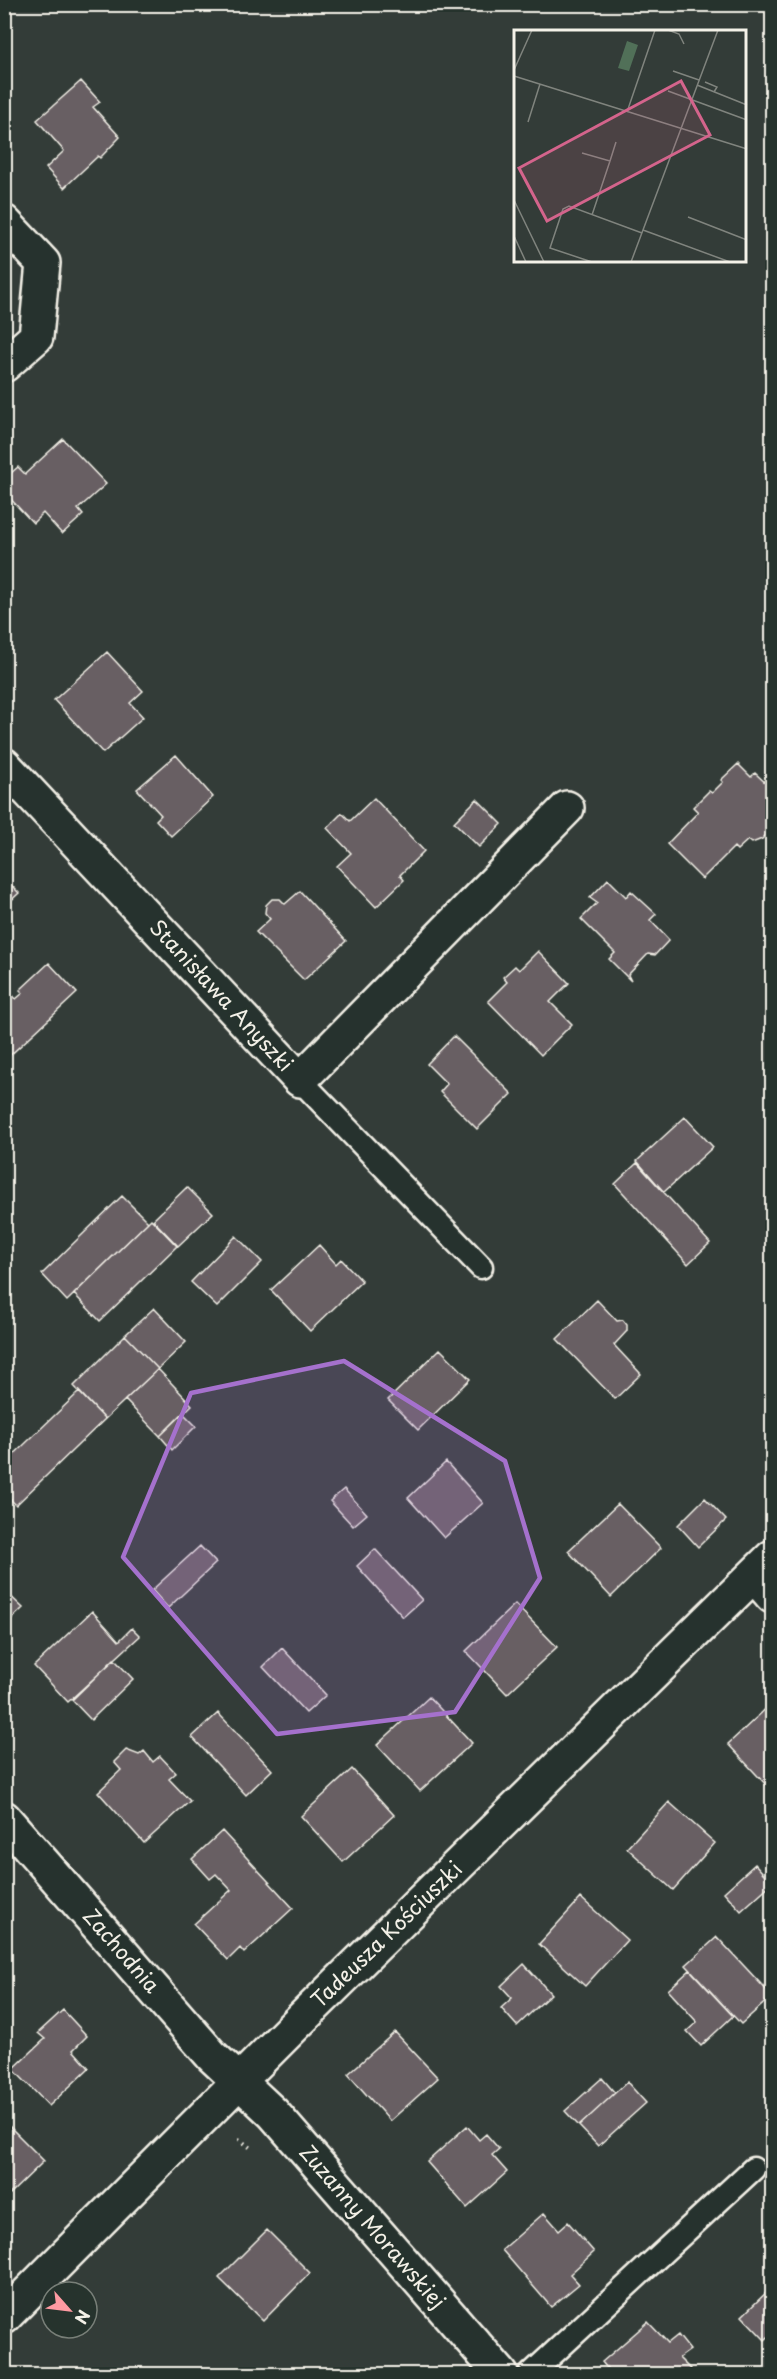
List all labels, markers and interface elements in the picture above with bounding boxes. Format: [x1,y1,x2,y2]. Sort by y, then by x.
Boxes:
inset map [514,30,747,262]
street label: Stanisława Anyszki [143,911,302,1078]
street label: Tadeusza Kościuszki [303,1853,468,2014]
street label: Zachodnia [76,1900,169,1999]
street label: Zuzanny Morawskiej [293,2136,454,2315]
north arrow [39,2280,99,2340]
text: N [70,2306,97,2329]

